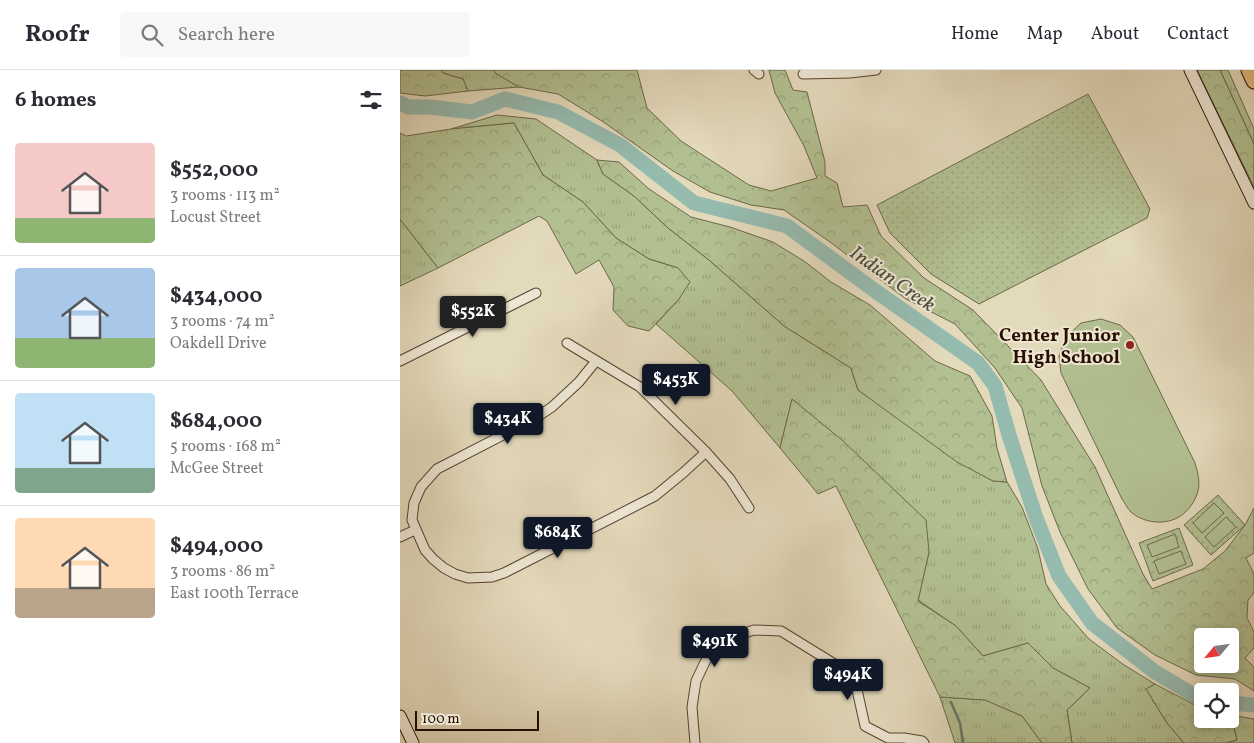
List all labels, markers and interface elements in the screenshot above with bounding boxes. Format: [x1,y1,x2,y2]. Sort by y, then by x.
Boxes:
search box [120,12,470,57]
text: Roofr [25,18,90,52]
icon: search [138,21,166,49]
text: Search here [178,22,275,48]
text: Home [951,22,999,47]
text: Map [1027,22,1063,47]
text: About [1091,22,1139,47]
text: Contact [1167,22,1229,47]
text: 6 homes [15,86,96,115]
icon: filters [357,86,385,114]
text: $552,000 [170,156,258,185]
icon: home [55,163,115,223]
text: 3 rooms · 113 m² [170,185,280,207]
text: Locust Street [170,207,261,229]
water label: Indian Creek [843,240,940,319]
text: $434,000 [170,282,262,311]
icon: home [55,288,115,348]
pin: $552K [438,296,508,338]
text: $552K [451,301,495,323]
text: 3 rooms · 74 m² [170,311,275,333]
place label: Center Junior High School [999,323,1120,371]
text: Oakdell Drive [170,333,267,355]
marker: Center Junior High School [1124,339,1136,351]
pin: $453K [641,364,711,406]
text: $453K [653,369,699,391]
pin: $434K [473,402,543,445]
text: $684,000 [170,407,262,436]
text: $434K [484,408,532,430]
icon: home [55,413,115,473]
text: 5 rooms · 168 m² [170,436,281,458]
text: McGee Street [170,458,264,480]
pin: $684K [523,516,593,559]
text: $684K [534,522,582,544]
text: $494,000 [170,532,263,561]
icon: home [55,538,115,598]
text: 3 rooms · 86 m² [170,561,275,583]
text: East 100th Terrace [170,583,299,605]
pin: $491K [680,626,750,668]
north arrow [1194,628,1239,672]
map controls [1194,628,1239,728]
text: $491K [692,631,738,653]
pin: $494K [813,658,883,701]
text: $494K [824,664,872,686]
button: locate [1194,683,1239,728]
scale bar [415,708,539,731]
text: 100 m [422,710,460,729]

